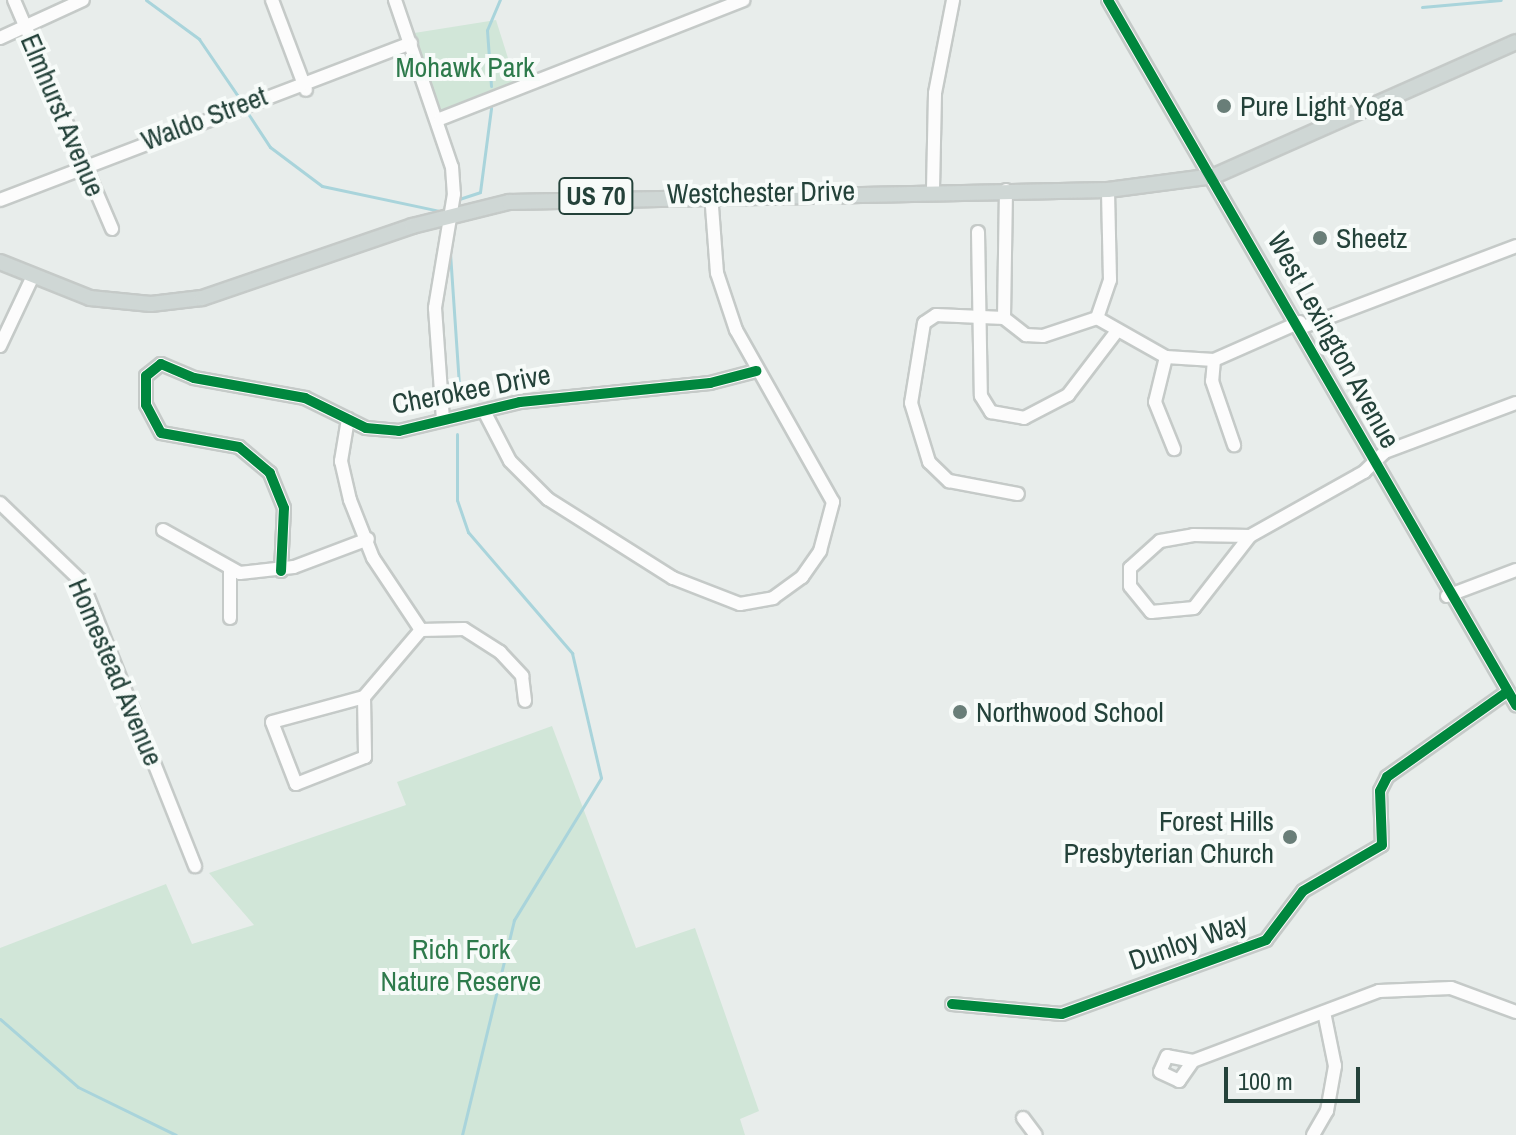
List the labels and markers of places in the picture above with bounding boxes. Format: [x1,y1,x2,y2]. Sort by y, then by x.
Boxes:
place label: Pure Light Yoga [1240,89,1404,123]
marker: Pure Light Yoga [1215,97,1233,115]
place label: Sheetz [1336,221,1407,255]
marker: Sheetz [1311,229,1329,247]
place label: Northwood School [976,695,1164,729]
marker: Northwood School [951,703,969,721]
place label: Forest Hills Presbyterian Church [1063,804,1274,870]
marker: Forest Hills Presbyterian Church [1281,828,1299,846]

